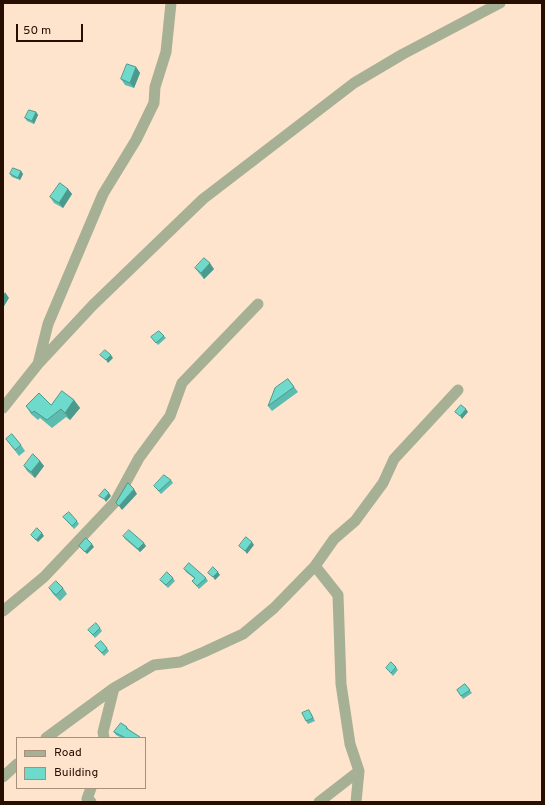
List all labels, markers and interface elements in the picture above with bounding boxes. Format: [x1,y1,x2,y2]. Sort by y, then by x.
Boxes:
scale bar [18,16,85,42]
text: 50 m [23,23,51,39]
legend [16,737,146,789]
text: Road [54,745,82,761]
text: Building [54,765,98,781]

